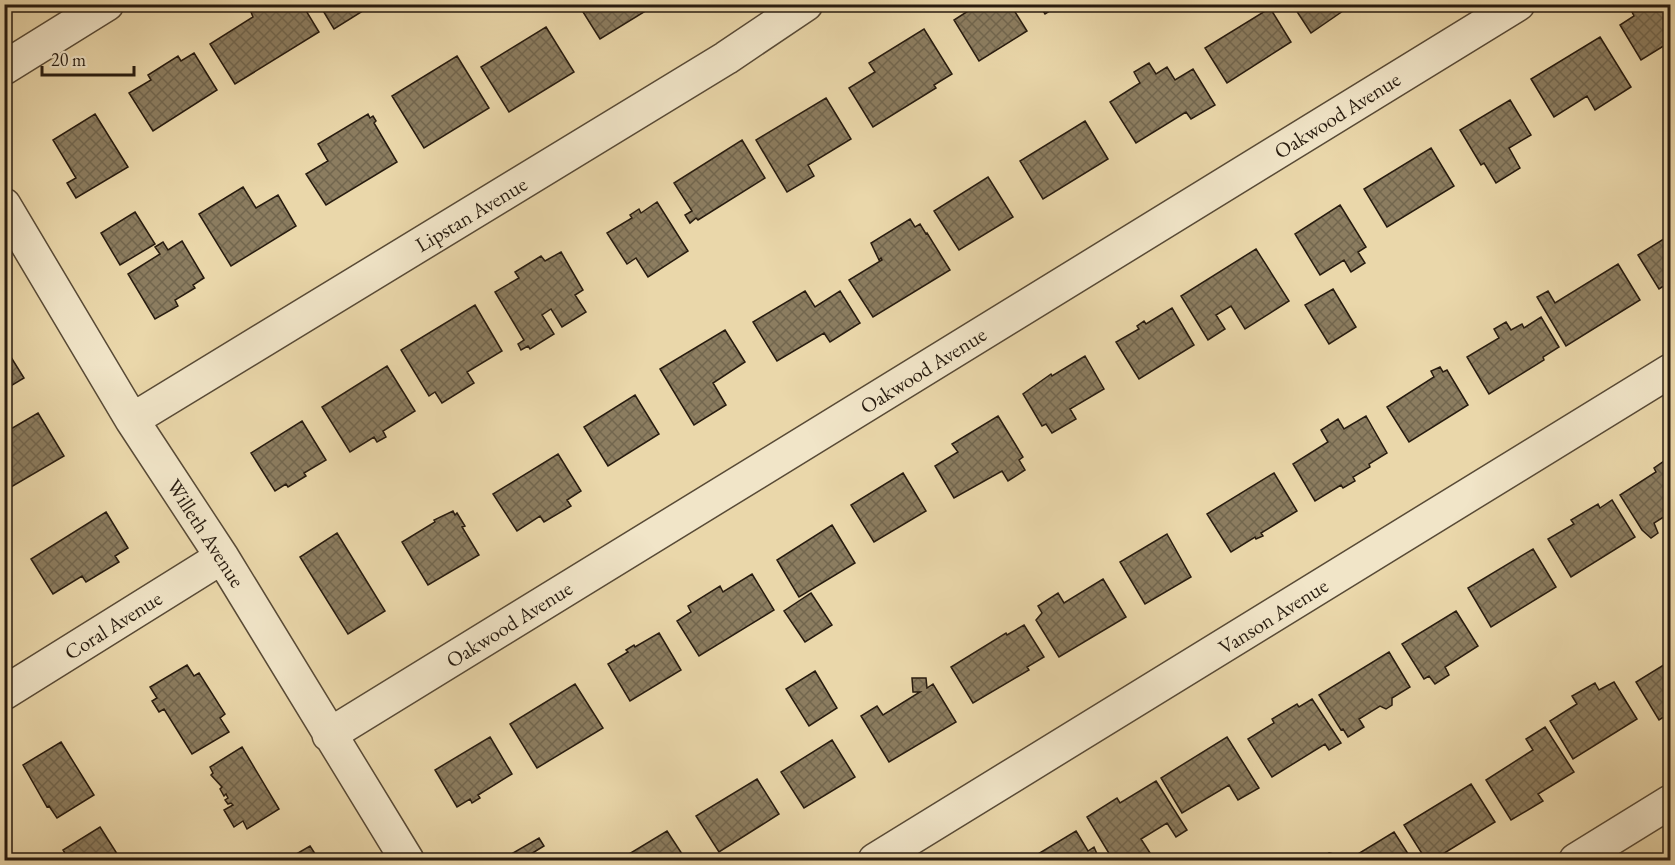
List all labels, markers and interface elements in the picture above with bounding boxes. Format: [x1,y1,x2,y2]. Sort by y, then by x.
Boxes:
scale bar [42,39,134,77]
text: 20 m [51,48,86,71]
street label: Oakwood Avenue [1269,65,1405,165]
street label: Lipstan Avenue [410,170,532,258]
street label: Oakwood Avenue [855,320,991,420]
street label: Willeth Avenue [161,474,251,592]
street label: Vanson Avenue [1213,572,1333,660]
street label: Oakwood Avenue [441,574,577,674]
street label: Coral Avenue [59,584,167,666]

